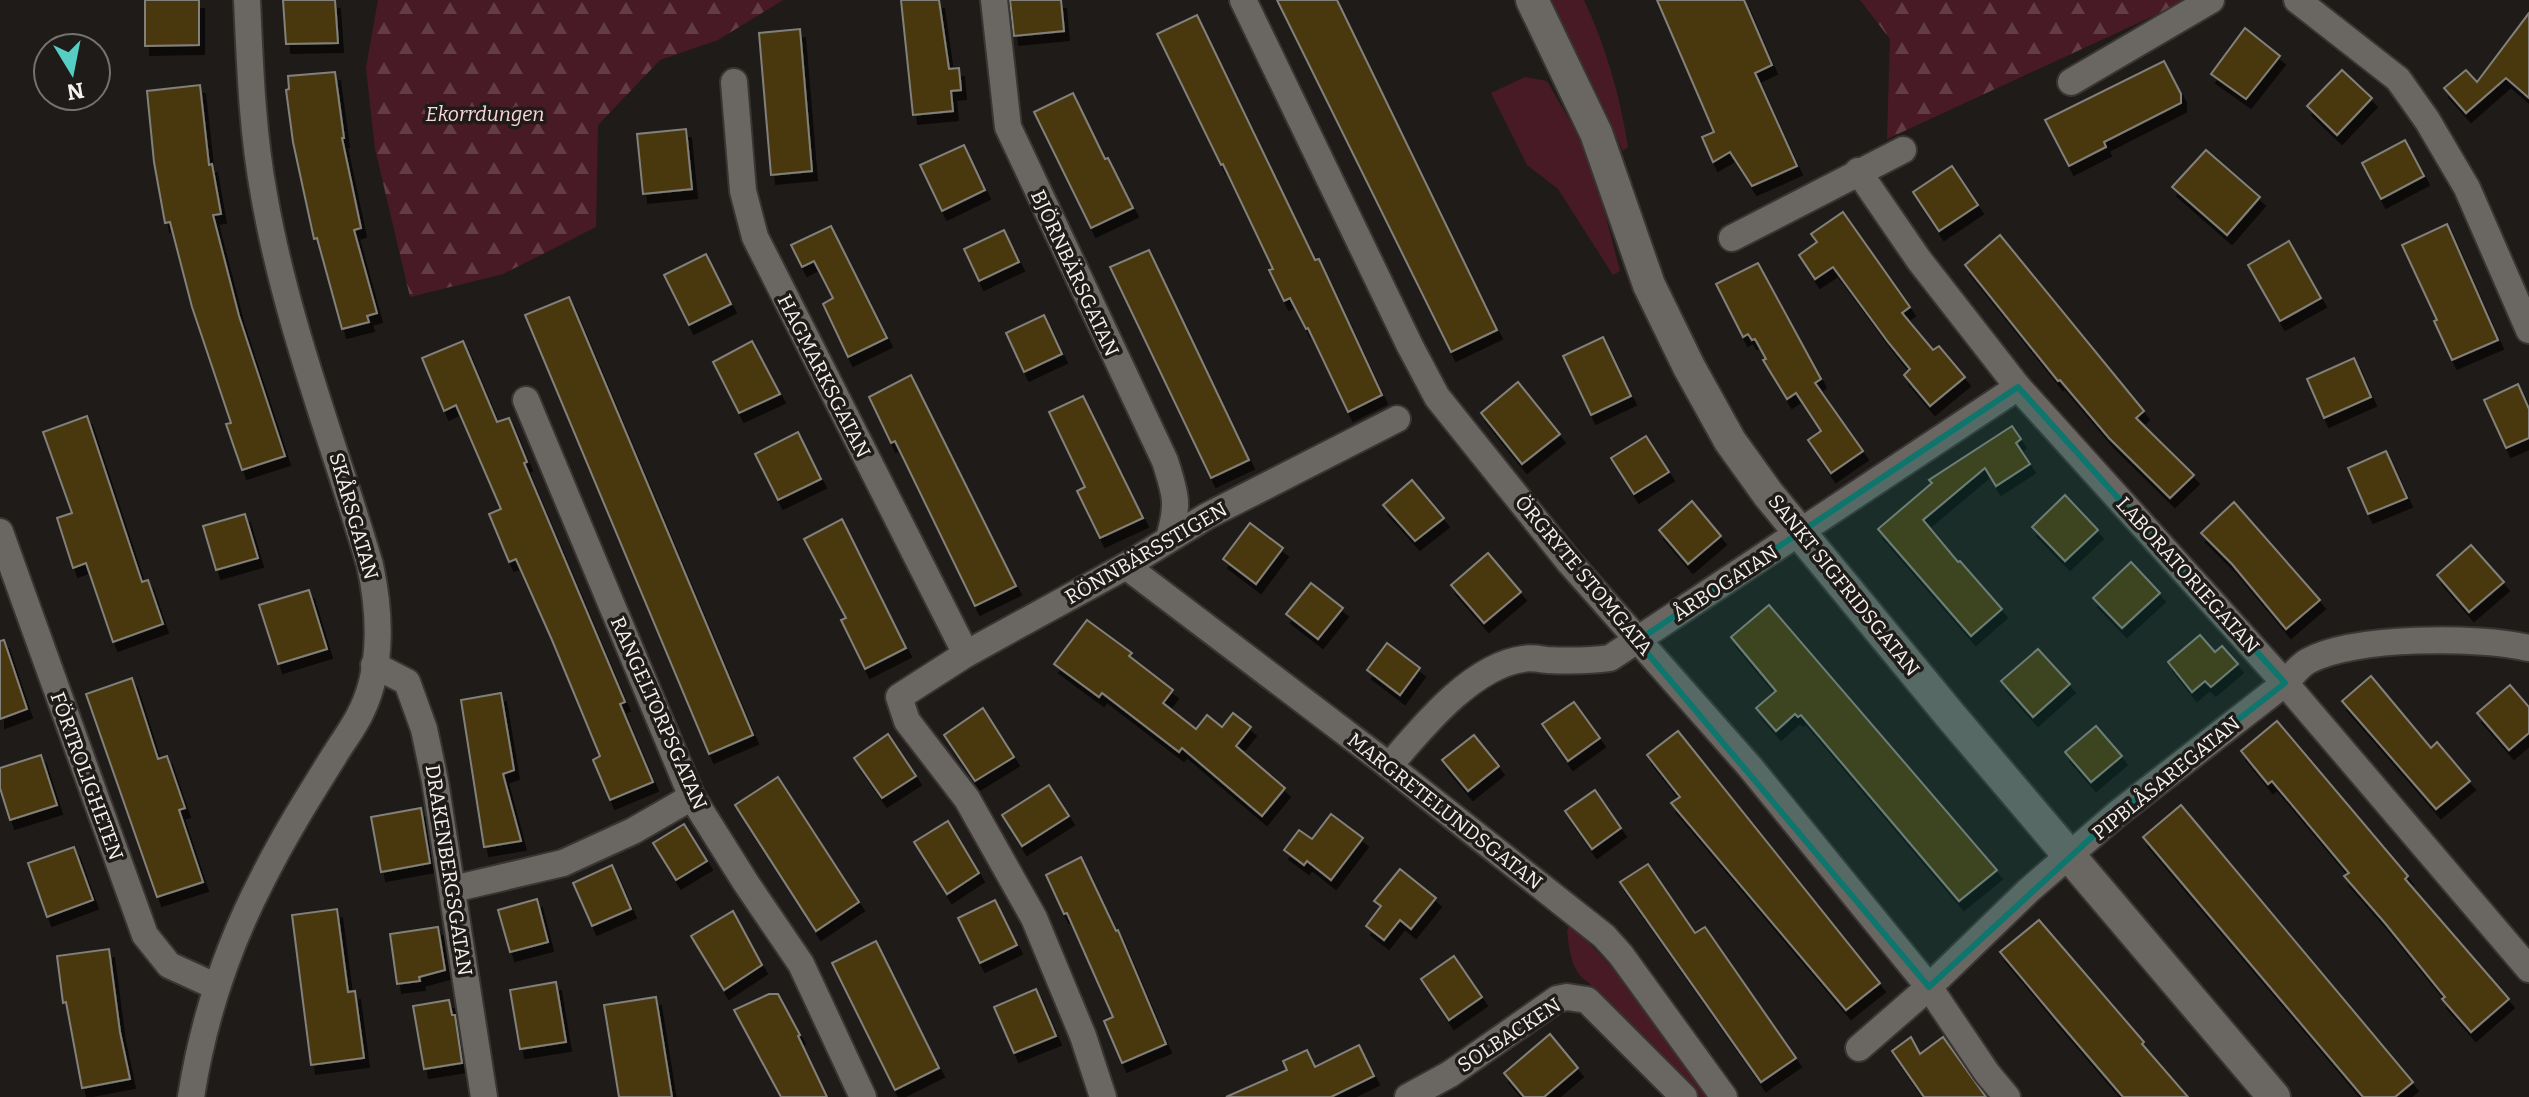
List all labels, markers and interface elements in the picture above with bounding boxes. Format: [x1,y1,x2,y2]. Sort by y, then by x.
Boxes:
north arrow [32,32,112,112]
text: N [65,76,86,106]
park label: Ekorrdungen [426,102,544,126]
street label: BJÖRNBÄRSGATAN [1026,186,1124,360]
street label: HAGMARKSGATAN [772,290,876,462]
street label: SKÅRSGATAN [324,450,384,582]
street label: SANKT SIGFRIDSGATAN [1763,489,1925,681]
street label: ÖRGRYTE STOMGATA [1510,490,1658,660]
street label: LABORATORIEGATAN [2112,492,2265,658]
street label: RÖNNBÄRSSTIGEN [1061,497,1231,609]
street label: ÅRBOGATAN [1668,540,1782,626]
street label: RANGELTORPSGATAN [606,613,712,813]
street label: FÖRTROLIGHETEN [45,689,129,863]
street label: PIPBLÅSAREGATAN [2087,711,2245,845]
street label: MARGRETELUNDSGATAN [1343,728,1547,895]
street label: DRAKENBERGSGATAN [420,763,478,977]
street label: SOLBACKEN [1453,993,1565,1077]

